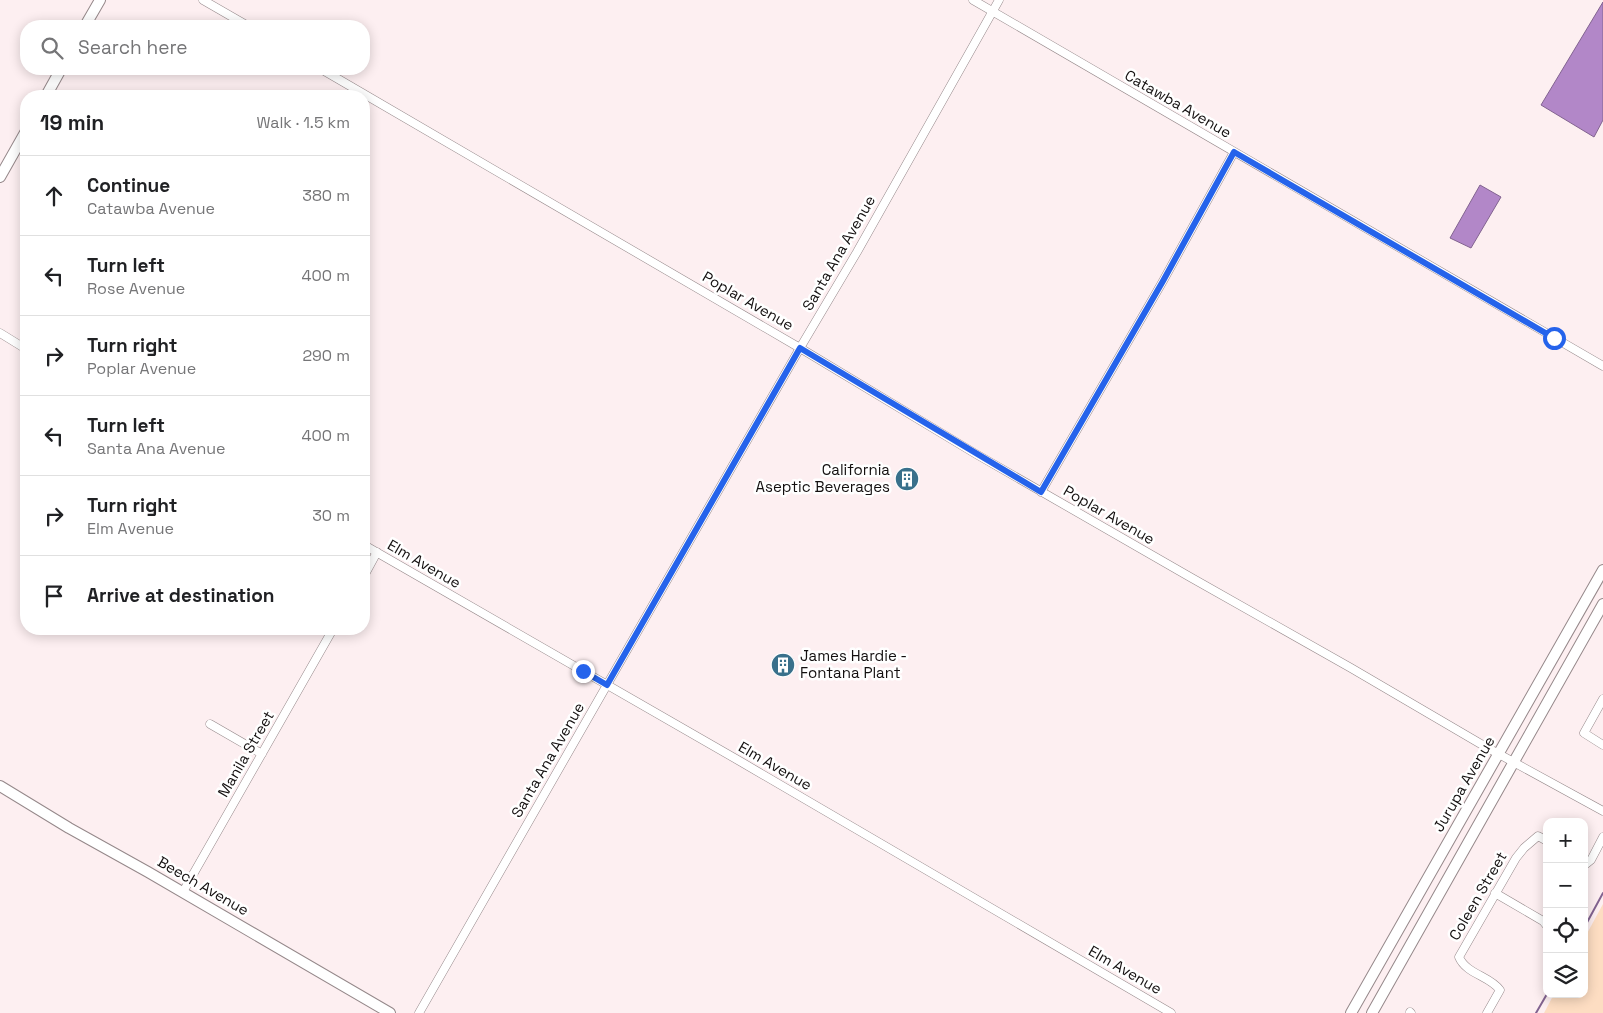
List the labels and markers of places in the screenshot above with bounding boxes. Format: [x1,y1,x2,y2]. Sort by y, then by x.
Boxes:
place label: California Aseptic Beverages [756,460,890,496]
building icon: California Aseptic Beverages [894,466,920,492]
place label: James Hardie - Fontana Plant [800,646,907,682]
building icon: James Hardie - Fontana Plant [770,652,796,678]

